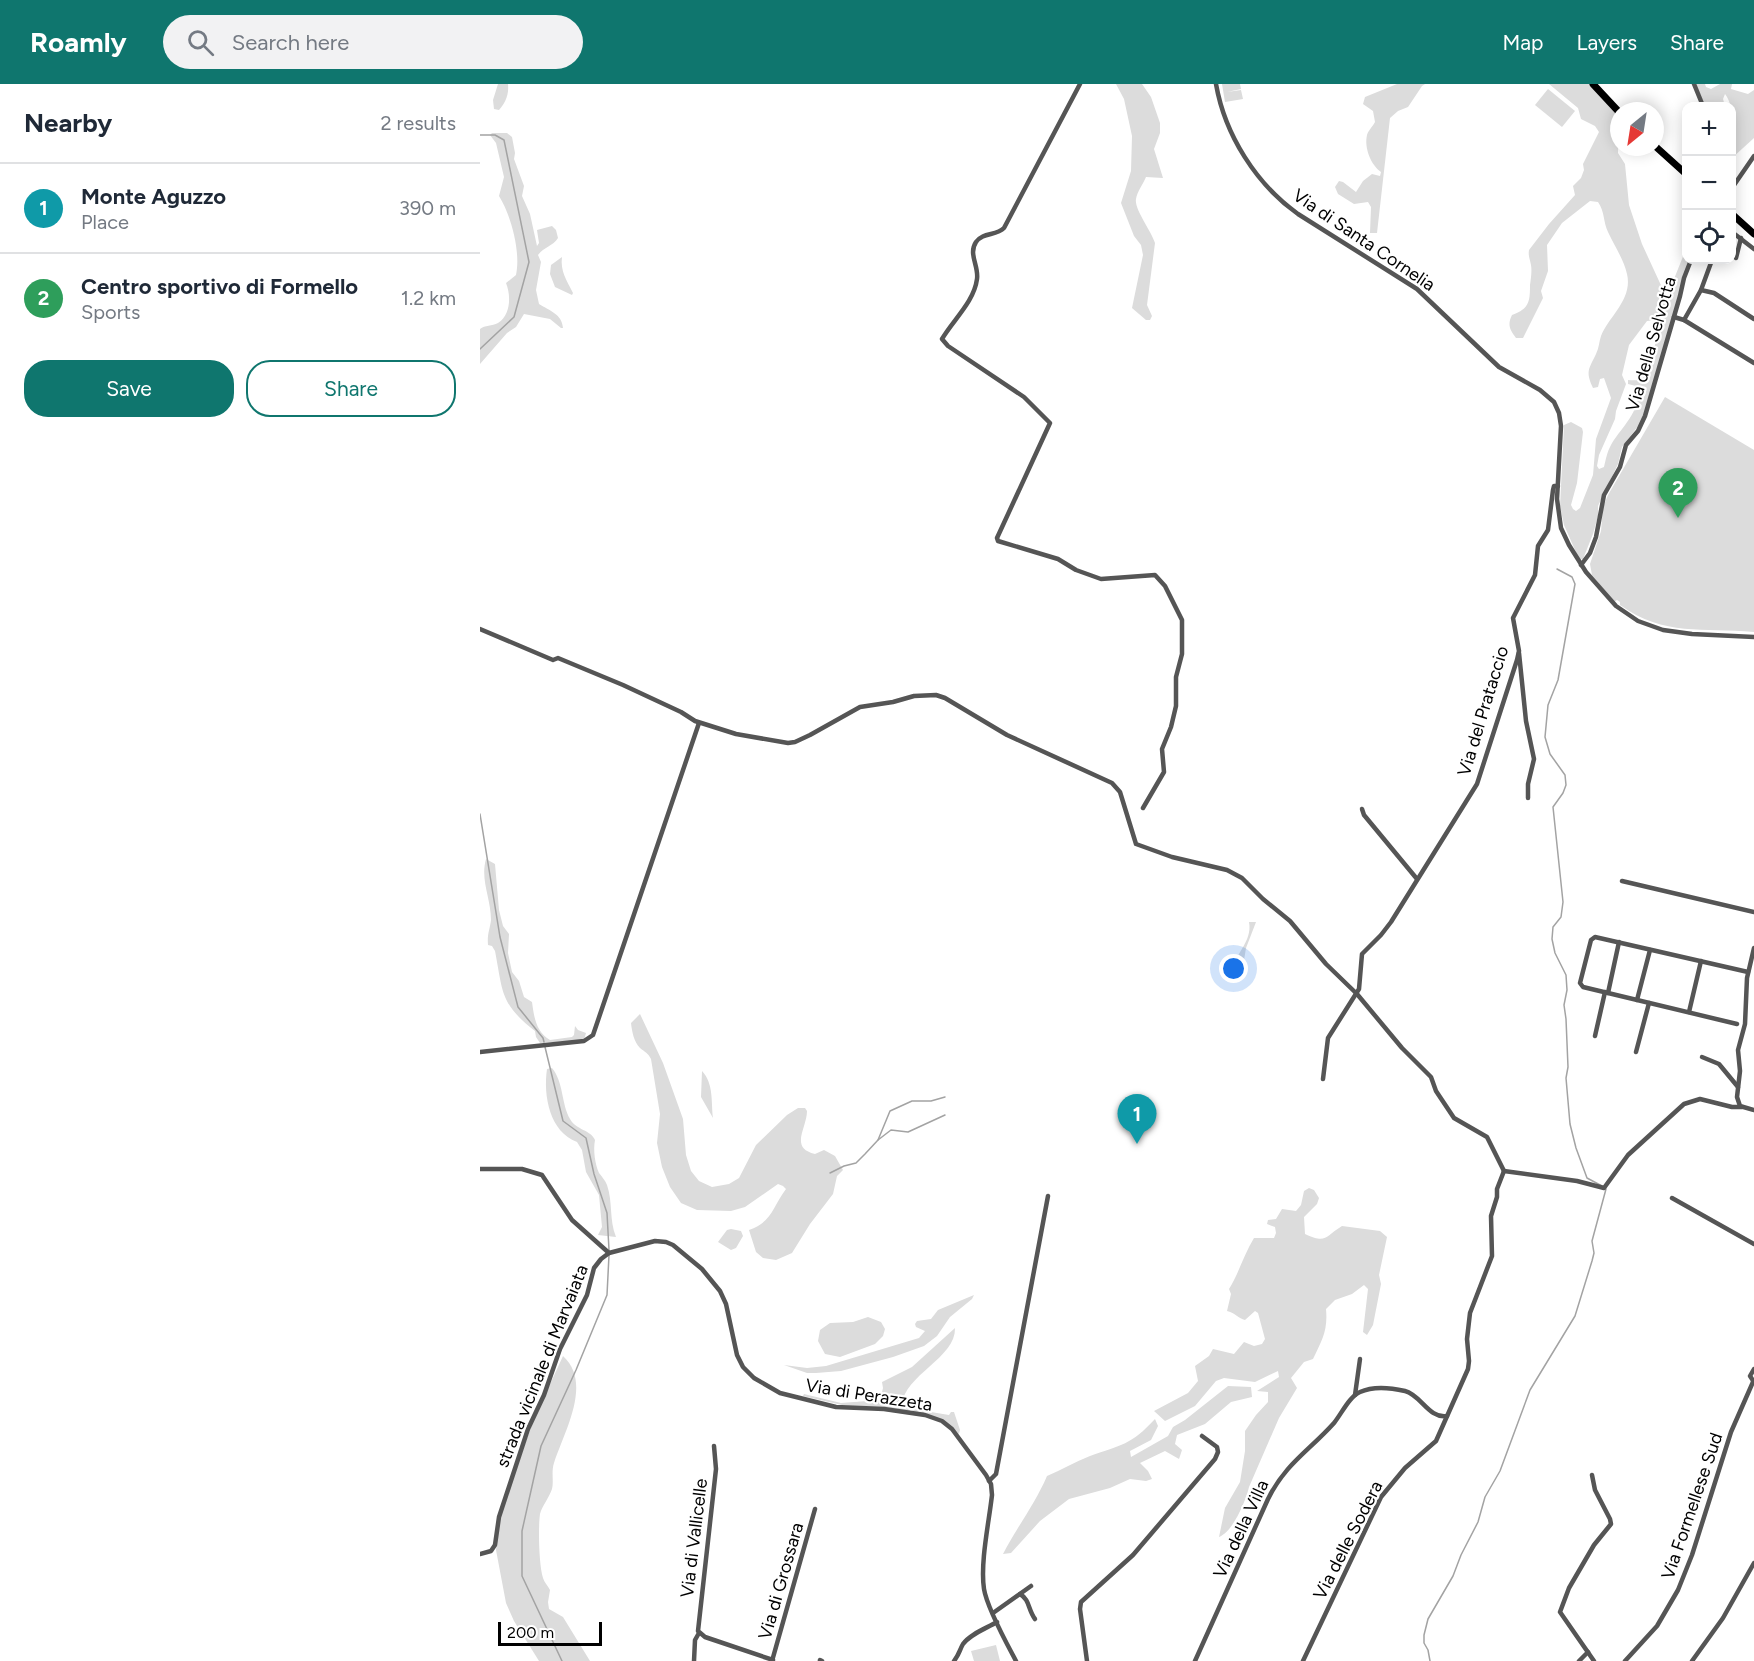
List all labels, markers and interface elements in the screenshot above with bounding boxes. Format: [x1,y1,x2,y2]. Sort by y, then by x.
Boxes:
search box [163,15,583,69]
text: Roamly [30,25,127,59]
icon: search [184,26,217,59]
text: Search here [232,29,349,56]
text: Map [1503,30,1543,55]
text: Layers [1576,30,1637,55]
text: Share [1670,30,1724,55]
north arrow [1610,102,1664,156]
map controls [1682,102,1736,264]
button: + [1682,102,1736,156]
text: Nearby [24,107,112,139]
text: 2 results [380,111,456,135]
button: − [1682,156,1736,210]
text: Monte Aguzzo [81,183,226,210]
street label: Via di Santa Cornelia [1289,184,1439,296]
text: 1 [39,196,48,220]
text: 390 m [399,196,456,220]
text: Place [81,210,129,234]
button: locate [1682,210,1736,264]
text: Centro sportivo di Formello [81,273,358,300]
street label: Via della Selvotta [1621,274,1681,414]
text: 2 [38,286,49,310]
text: 1.2 km [401,286,456,310]
text: Sports [81,300,140,324]
button: Save [24,360,234,417]
button: Share [246,360,456,417]
pin: 2 [1658,468,1698,518]
street label: Via del Prataccio [1453,643,1513,779]
your location [1219,954,1248,983]
pin: 1 [1118,1094,1156,1144]
street label: strada vicinale di Marvaiata [491,1261,593,1471]
street label: Via di Perazzeta [804,1374,934,1416]
street label: Via Formellese Sud [1657,1430,1727,1582]
street label: Via della Villa [1209,1476,1273,1582]
street label: Via di Vallicelle [676,1477,712,1599]
street label: Via delle Sodera [1309,1477,1387,1603]
street label: Via di Grossara [754,1520,808,1642]
scale bar [498,1619,602,1646]
text: 200 m [507,1623,554,1642]

